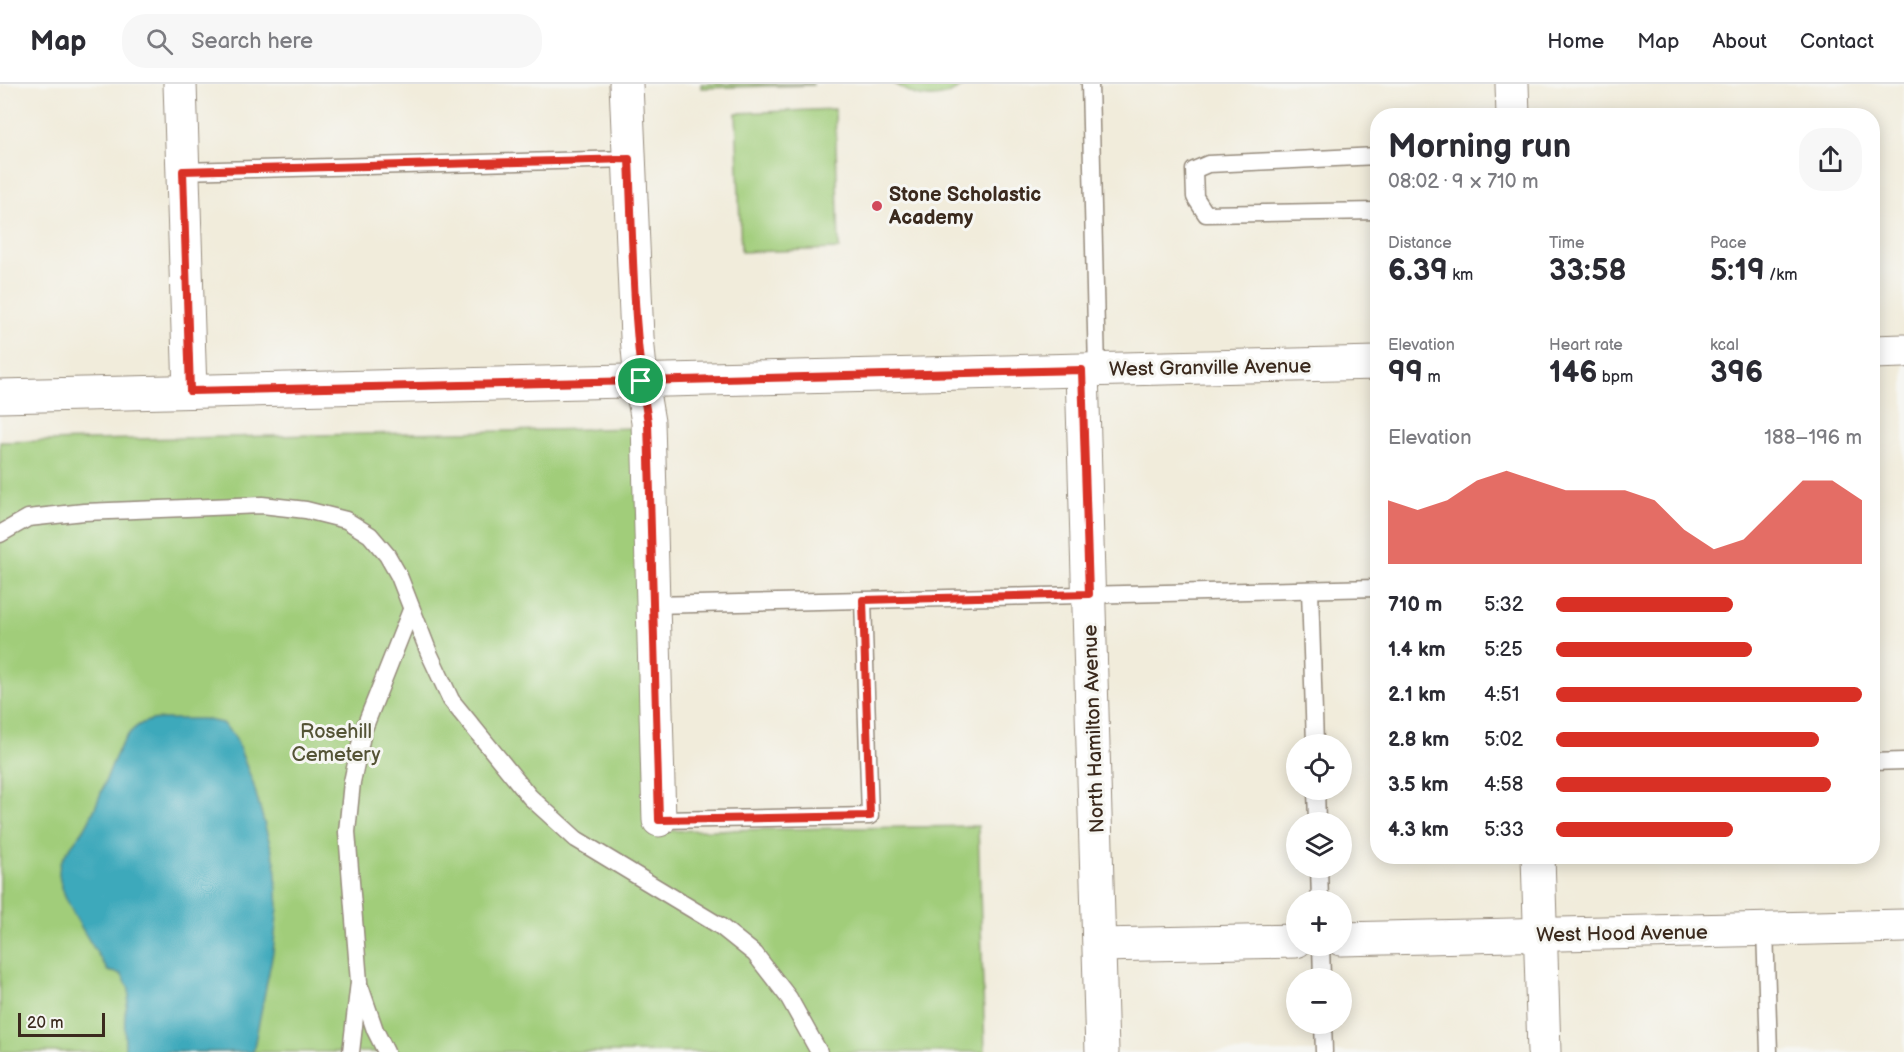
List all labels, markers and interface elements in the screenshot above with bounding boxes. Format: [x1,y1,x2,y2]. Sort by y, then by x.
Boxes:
search box [122,14,542,68]
text: Map [30,25,86,58]
icon: search [143,25,176,58]
text: Search here [191,28,313,55]
text: Home [1547,29,1604,54]
text: Map [1637,29,1679,54]
text: About [1712,29,1767,54]
text: Contact [1800,29,1874,54]
text: Morning run [1388,127,1571,167]
button: share [1799,128,1862,191]
text: 08:02 · 9 × 710 m [1388,170,1538,194]
place label: Stone Scholastic Academy [888,183,1041,230]
marker: Stone Scholastic Academy [870,199,884,213]
text: Distance [1388,234,1452,253]
text: Time [1549,234,1584,253]
text: Pace [1710,234,1746,253]
text: 6.39 [1388,253,1448,289]
text: 33:58 [1549,253,1627,289]
text: 5:19 [1710,253,1765,289]
text: km [1448,266,1473,285]
text: /km [1765,266,1797,285]
text: Elevation [1388,336,1455,355]
text: Heart rate [1549,336,1623,355]
text: kcal [1710,336,1739,355]
street label: West Granville Avenue [1109,354,1311,382]
pin [615,355,666,406]
text: 99 [1388,355,1423,391]
text: 146 [1549,355,1597,391]
text: 396 [1710,355,1763,391]
icon: arrive [624,364,657,397]
text: m [1423,368,1441,387]
text: bpm [1597,368,1633,387]
text: Elevation [1388,426,1471,450]
text: 188–196 m [1764,426,1862,450]
text: 710 m [1388,593,1442,617]
text: 5:32 [1484,593,1524,617]
street label: North Hamilton Avenue [1078,624,1110,834]
text: 1.4 km [1388,638,1446,662]
text: 5:25 [1484,638,1523,662]
text: 2.1 km [1388,683,1446,707]
text: 4:51 [1484,683,1519,707]
park label: Rosehill Cemetery [291,720,381,767]
text: 2.8 km [1388,728,1449,752]
text: 5:02 [1484,728,1523,752]
map controls [1286,734,1352,1034]
button: locate [1286,734,1352,800]
text: 3.5 km [1388,773,1449,797]
text: 4:58 [1484,773,1523,797]
button: layers [1286,812,1352,878]
text: 4.3 km [1388,818,1449,842]
text: 5:33 [1484,818,1524,842]
button: + [1286,890,1352,956]
street label: West Hood Avenue [1536,921,1708,947]
button: − [1286,968,1352,1034]
scale bar [18,1010,105,1038]
text: 20 m [27,1014,63,1033]

